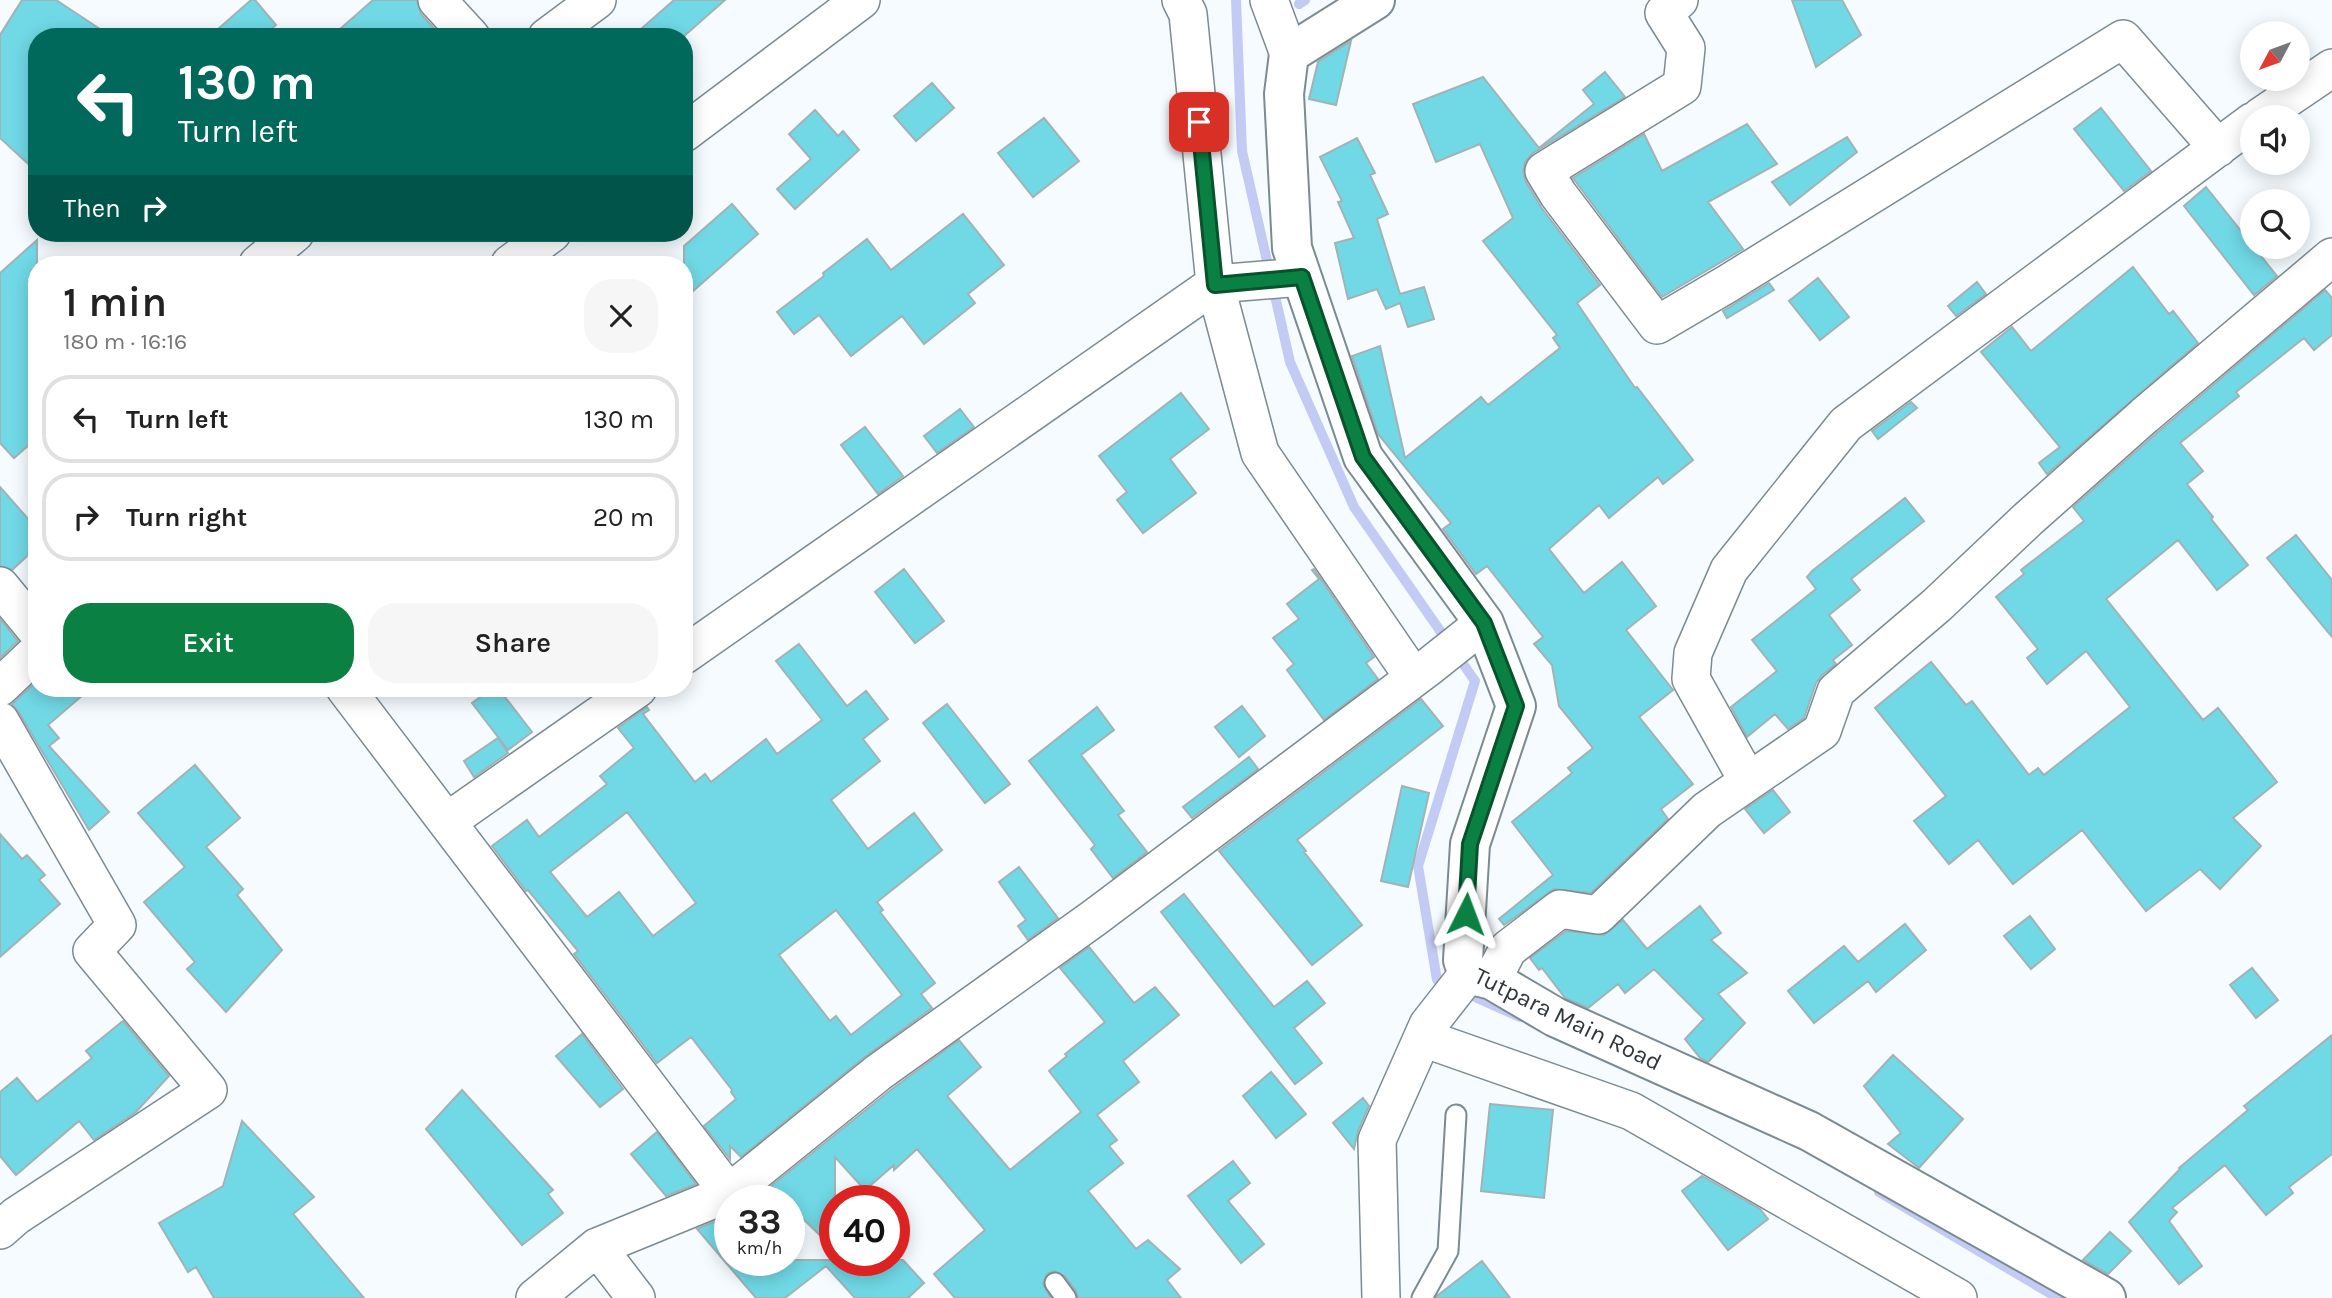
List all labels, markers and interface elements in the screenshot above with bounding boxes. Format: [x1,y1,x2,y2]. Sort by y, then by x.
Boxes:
north arrow [2240,21,2310,91]
map controls [2240,21,2310,259]
text: 130 m [178,54,316,111]
icon: left [63,56,154,147]
pin [1169,92,1229,152]
icon: arrive [1180,103,1218,141]
button: sound [2240,105,2310,175]
text: Turn left [178,113,298,150]
icon: right [135,189,173,227]
button: search [2240,189,2310,259]
text: Then [63,193,121,224]
text: 1 min [63,277,167,327]
button: close [584,279,658,353]
text: 180 m · 16:16 [63,328,187,355]
icon: left [67,400,105,438]
text: Turn left [126,404,228,435]
text: 130 m [584,404,654,435]
icon: right [67,498,105,536]
text: Turn right [126,502,247,533]
text: 20 m [593,502,654,533]
button: Exit [63,603,354,683]
button: Share [368,603,658,683]
position arrow [1429,877,1503,951]
street label: Tutpara Main Road [1470,962,1666,1076]
speed limit sign: 40 [819,1185,910,1276]
text: 33 [738,1201,781,1242]
text: km/h [737,1237,782,1259]

